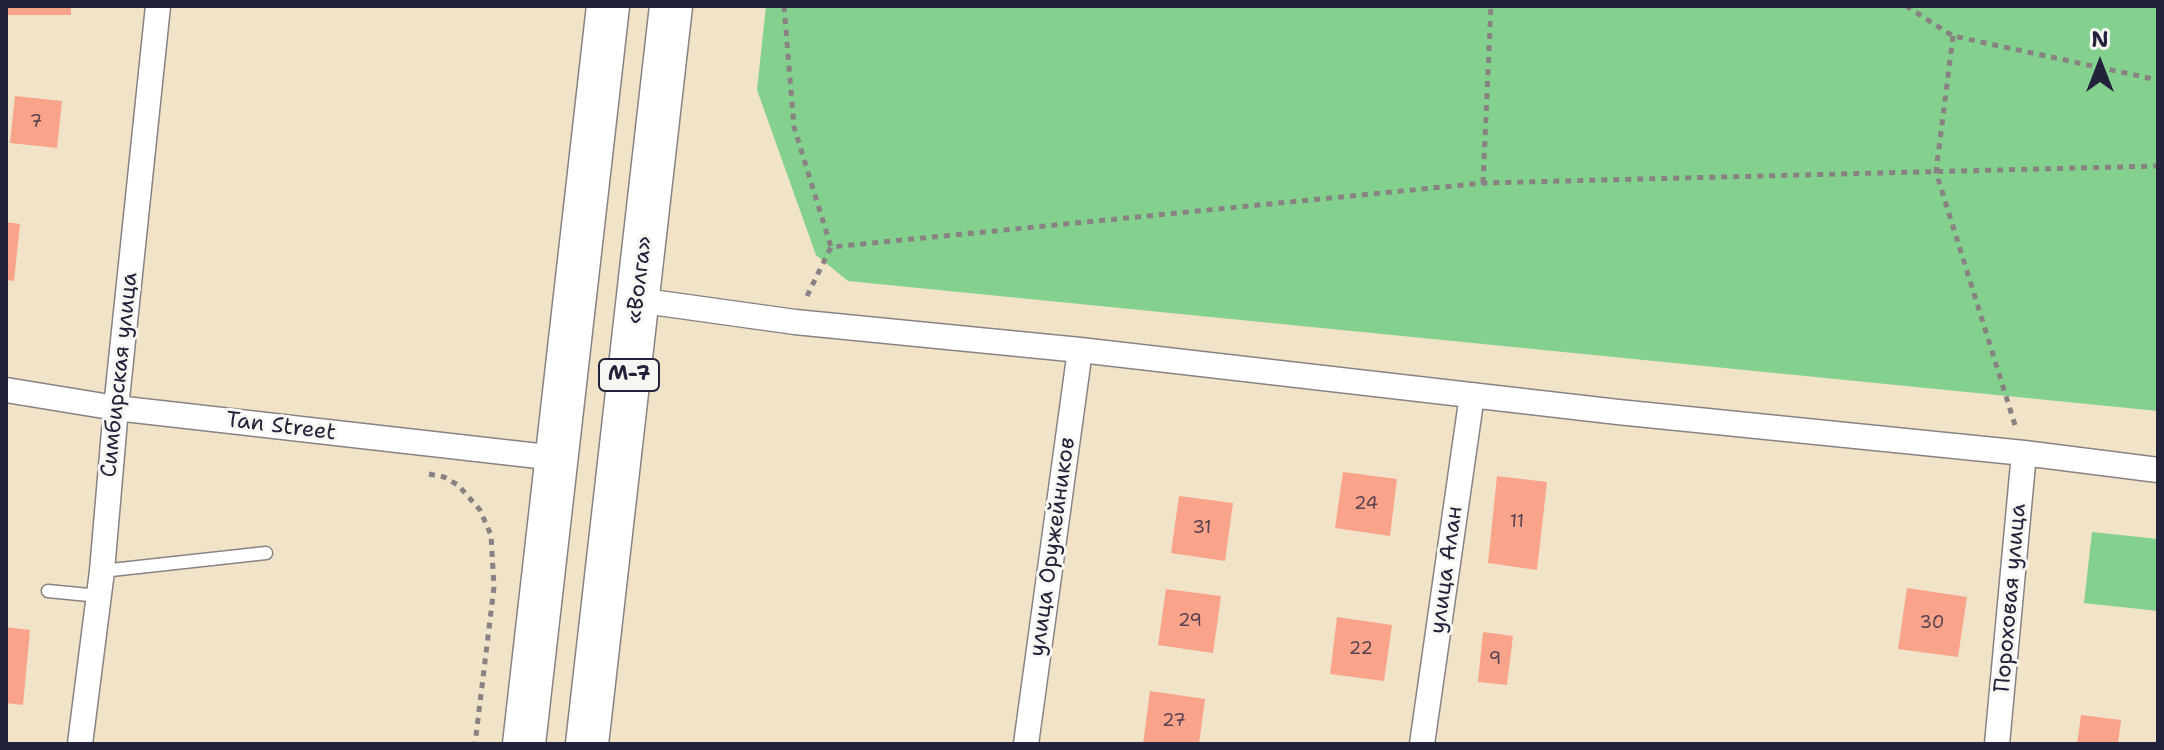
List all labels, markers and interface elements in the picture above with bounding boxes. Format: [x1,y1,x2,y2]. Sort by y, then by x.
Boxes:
north arrow [2060,24,2140,104]
text: N [2091,25,2109,54]
house number: 7 [30,111,42,133]
street label: «Волга» [622,235,658,325]
street label: Симбирская улица [96,271,144,479]
road number: М-7 [599,359,659,391]
street label: Tan Street [225,407,337,447]
street label: улица Оружейников [1025,436,1081,658]
house number: 24 [1354,493,1378,515]
street label: Пороховая улица [1990,503,2032,693]
street label: улица Алан [1425,504,1469,636]
house number: 11 [1510,511,1524,533]
house number: 31 [1192,517,1212,539]
house number: 29 [1178,610,1202,632]
house number: 30 [1920,612,1944,634]
house number: 22 [1349,638,1373,660]
house number: 9 [1489,648,1501,670]
house number: 27 [1162,710,1186,732]

